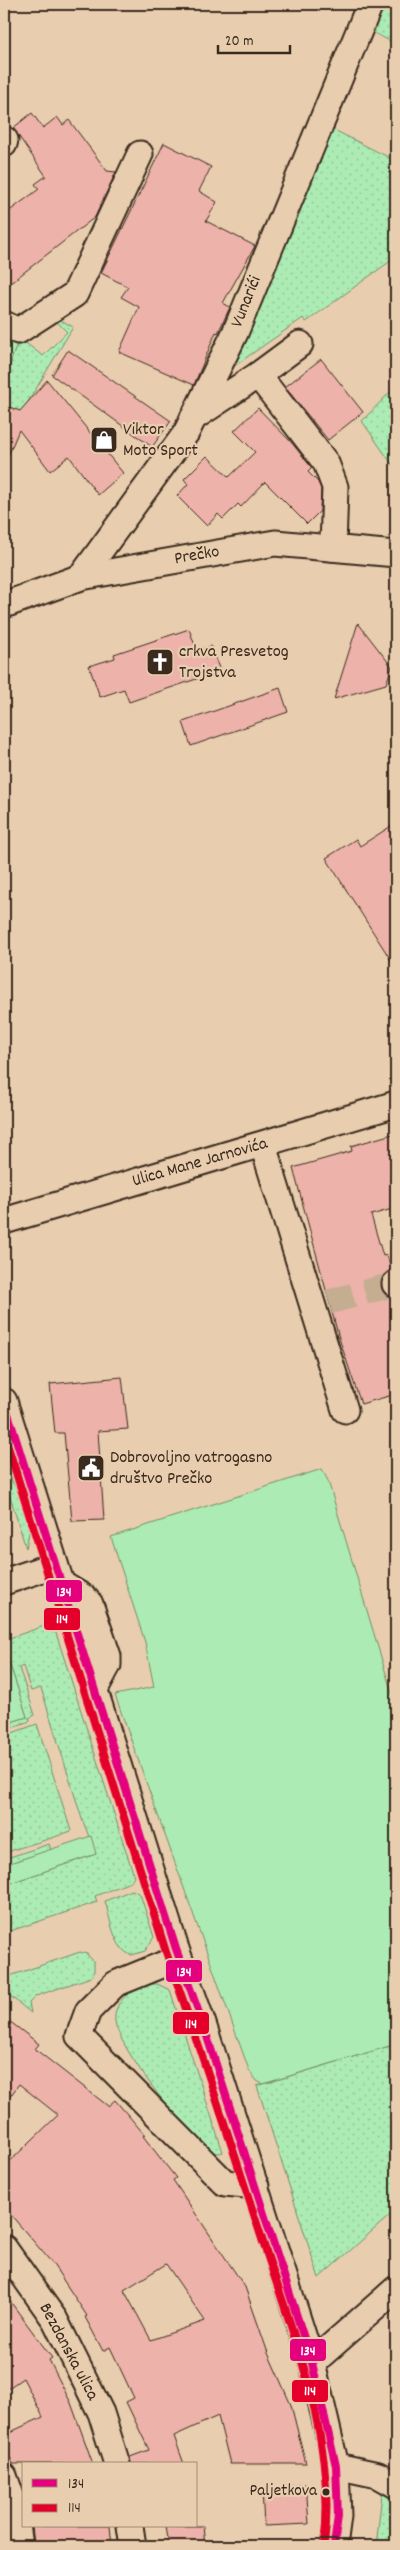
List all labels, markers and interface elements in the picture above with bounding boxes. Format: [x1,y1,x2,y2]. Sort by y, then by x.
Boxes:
scale bar [218,22,290,54]
text: 20 m [225,31,253,53]
street label: Vunarići [225,272,269,332]
place label: Viktor Moto Sport [123,418,198,464]
shop icon: Viktor Moto Sport [89,425,119,455]
street label: Prečko [172,540,222,572]
place label: crkva Presvetog Trojstva [179,640,289,686]
church icon: crkva Presvetog Trojstva [145,647,175,677]
street label: Ulica Mane Jarnovića [129,1132,271,1194]
place label: Dobrovoljno vatrogasno društvo Prečko [110,1446,272,1492]
public building icon: Dobrovoljno vatrogasno društvo Prečko [76,1453,106,1483]
line badge: 134 [45,1579,83,1603]
text: 134 [56,1583,72,1603]
line badge: 114 [43,1607,81,1631]
text: 114 [56,1610,68,1630]
line badge: 134 [165,1959,203,1983]
text: 134 [176,1963,192,1983]
line badge: 114 [172,2011,210,2035]
text: 114 [185,2015,197,2035]
street label: Bezdanska ulica [32,2299,104,2406]
line badge: 134 [289,2338,327,2362]
text: 134 [300,2342,316,2362]
line badge: 114 [291,2379,329,2403]
text: 114 [304,2382,316,2402]
legend [22,2462,198,2528]
text: 134 [68,2474,84,2496]
place label: Paljetkova [249,2480,318,2504]
marker: Paljetkova [321,2487,331,2497]
text: 114 [68,2498,81,2520]

